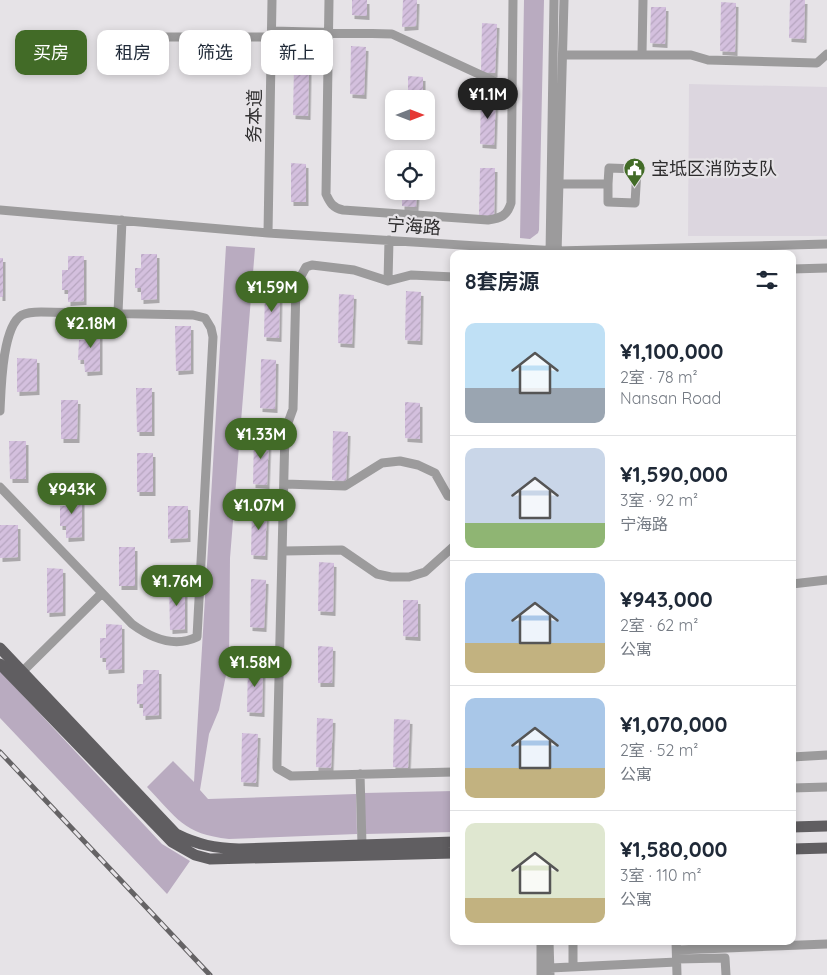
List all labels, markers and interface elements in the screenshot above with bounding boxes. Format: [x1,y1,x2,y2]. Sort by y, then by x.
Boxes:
chip: 买房 [15,30,87,75]
chip: 租房 [97,30,169,75]
chip: 筛选 [179,30,251,75]
chip: 新上 [261,30,333,75]
pin: ¥1.1M [453,78,523,120]
text: ¥1.1M [469,84,507,104]
street label: 务本道 [242,89,266,143]
north arrow [385,90,435,140]
map controls [385,90,435,200]
button: locate [385,150,435,200]
public building icon: 宝坻区消防支队 [623,156,647,187]
place label: 宝坻区消防支队 [651,157,777,180]
street label: 宁海路 [386,213,442,239]
icon: filters [753,266,781,294]
text: 8套房源 [465,268,540,294]
pin: ¥1.59M [231,270,313,313]
text: ¥1.59M [246,277,298,297]
pin: ¥2.18M [50,306,132,349]
text: ¥2.18M [66,313,116,333]
text: ¥1,100,000 [620,338,723,364]
icon: home [505,343,565,403]
text: 2室 · 78 m² [620,367,698,387]
text: Nansan Road [620,388,721,408]
pin: ¥1.33M [220,418,302,460]
text: ¥1.33M [236,424,286,444]
text: ¥1,590,000 [620,461,728,487]
icon: home [505,468,565,528]
pin: ¥943K [37,472,107,515]
text: ¥943K [48,479,96,499]
pin: ¥1.07M [218,488,300,531]
text: 3室 · 92 m² [620,490,698,510]
text: ¥1.07M [234,495,284,515]
text: 宁海路 [620,514,668,534]
pin: ¥1.76M [136,564,218,607]
text: ¥1.76M [152,571,202,591]
text: ¥943,000 [620,586,713,612]
icon: home [505,593,565,653]
text: 2室 · 62 m² [620,615,698,635]
text: 公寓 [620,639,652,659]
pin: ¥1.58M [214,646,296,688]
text: ¥1.58M [230,652,280,672]
text: ¥1,070,000 [620,711,727,737]
icon: home [505,718,565,778]
text: 2室 · 52 m² [620,740,698,760]
text: 公寓 [620,764,652,784]
text: ¥1,580,000 [620,836,727,862]
icon: home [505,843,565,903]
text: 3室 · 110 m² [620,865,702,885]
text: 公寓 [620,889,652,909]

